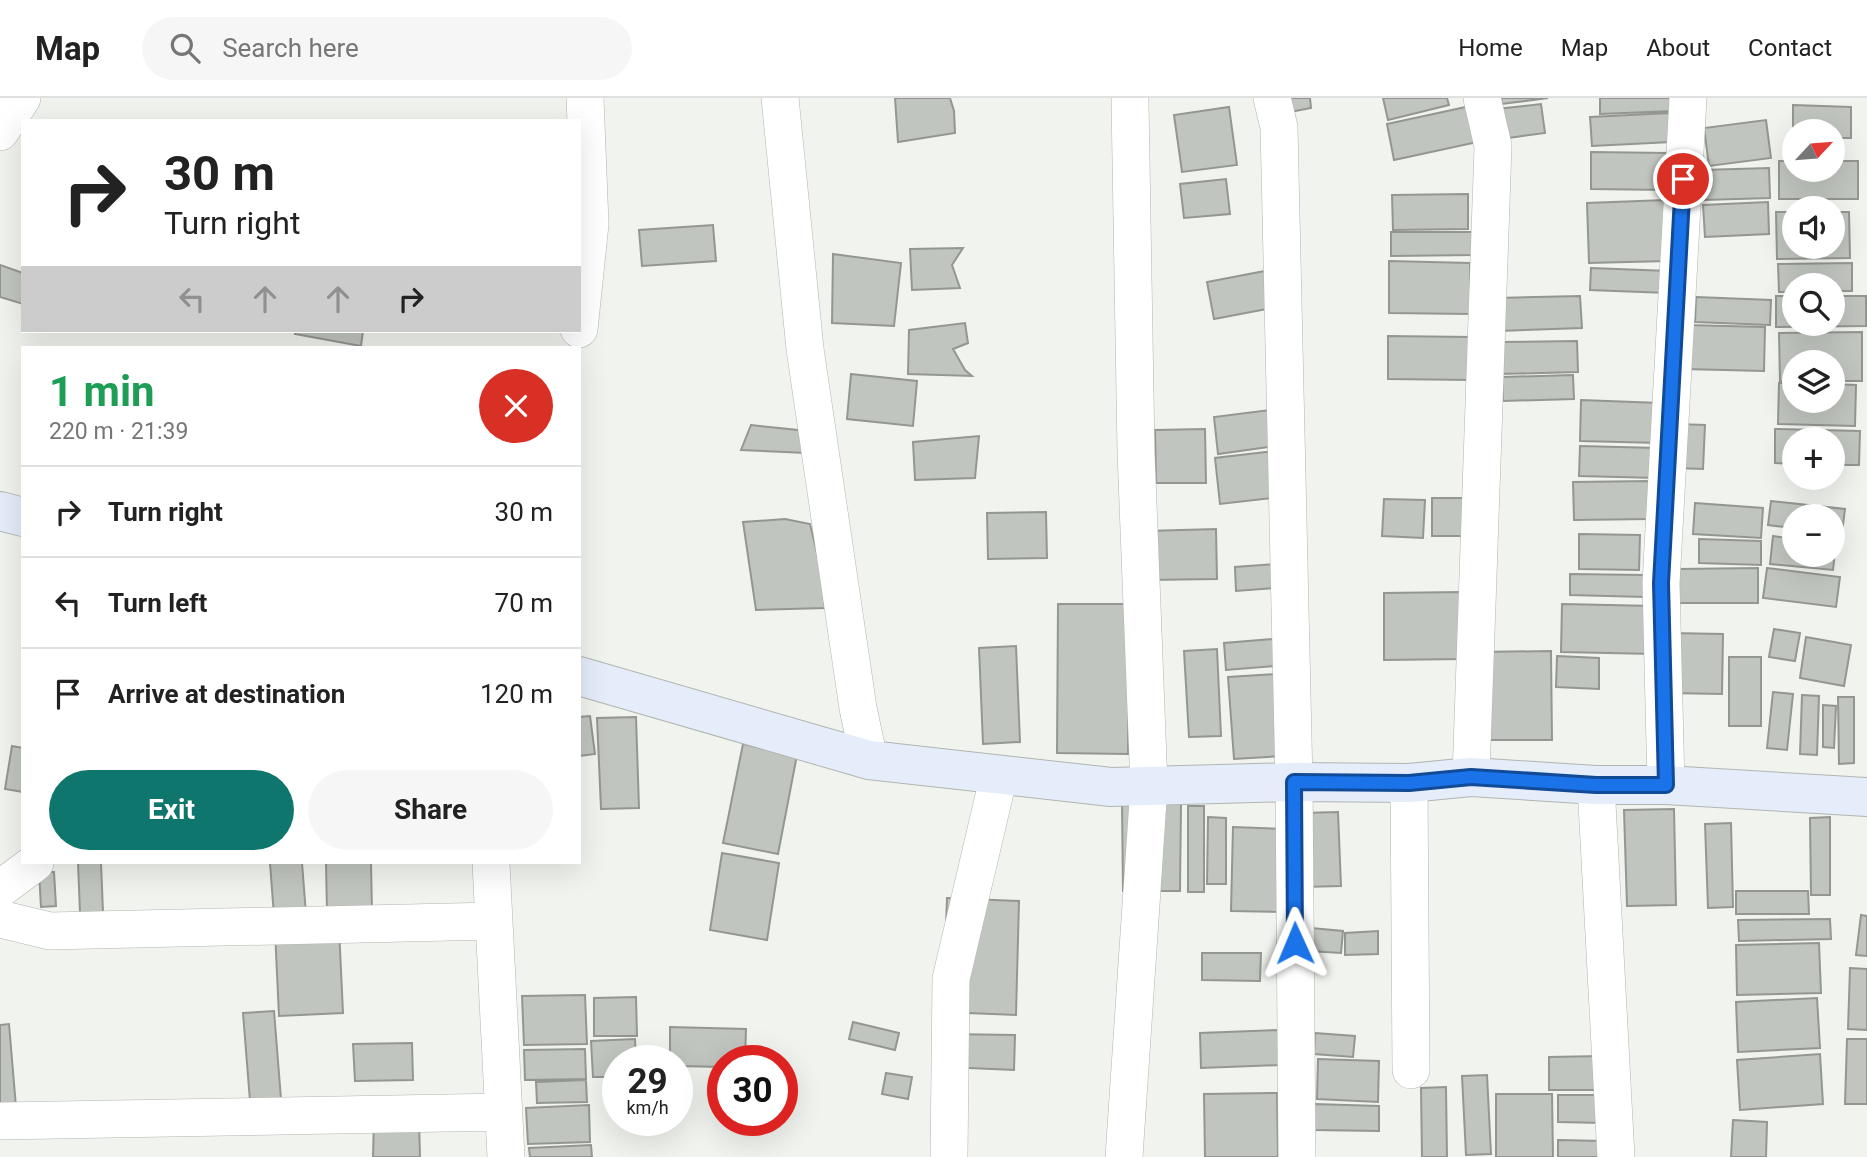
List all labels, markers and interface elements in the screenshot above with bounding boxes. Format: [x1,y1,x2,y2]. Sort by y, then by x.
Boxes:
search box [142,17,632,80]
text: Map [35,29,100,68]
icon: search [166,29,204,67]
text: Search here [222,33,359,63]
text: Home [1458,34,1523,62]
text: Map [1561,34,1608,62]
text: About [1646,34,1710,62]
text: Contact [1748,34,1832,62]
north arrow [1782,119,1844,182]
map controls [1782,119,1845,567]
text: 30 m [164,145,275,202]
icon: right [49,147,140,238]
pin [1653,149,1713,209]
icon: arrive [1664,160,1702,198]
button: sound [1782,196,1845,259]
text: Turn right [164,204,300,242]
button: search [1782,273,1845,336]
icon: left [173,280,211,318]
icon: ahead [246,280,284,318]
icon: ahead [319,280,357,318]
icon: right [392,280,430,318]
button: layers [1782,350,1845,413]
text: 1 min [49,367,155,416]
button: close [479,369,553,443]
text: 220 m · 21:39 [49,418,188,445]
button: + [1782,427,1845,490]
icon: right [49,493,87,531]
text: Turn right [108,497,223,527]
text: 30 m [495,497,553,527]
button: − [1782,504,1845,567]
icon: left [49,584,87,622]
text: Turn left [108,588,207,618]
text: 70 m [495,588,553,618]
icon: arrive [49,675,87,713]
text: Arrive at destination [108,679,345,709]
text: 120 m [480,679,553,709]
button: Exit [49,770,294,850]
button: Share [308,770,553,850]
position arrow [1258,906,1332,980]
speed limit sign: 30 [707,1045,798,1136]
text: 29 [627,1061,668,1102]
text: km/h [626,1097,669,1118]

